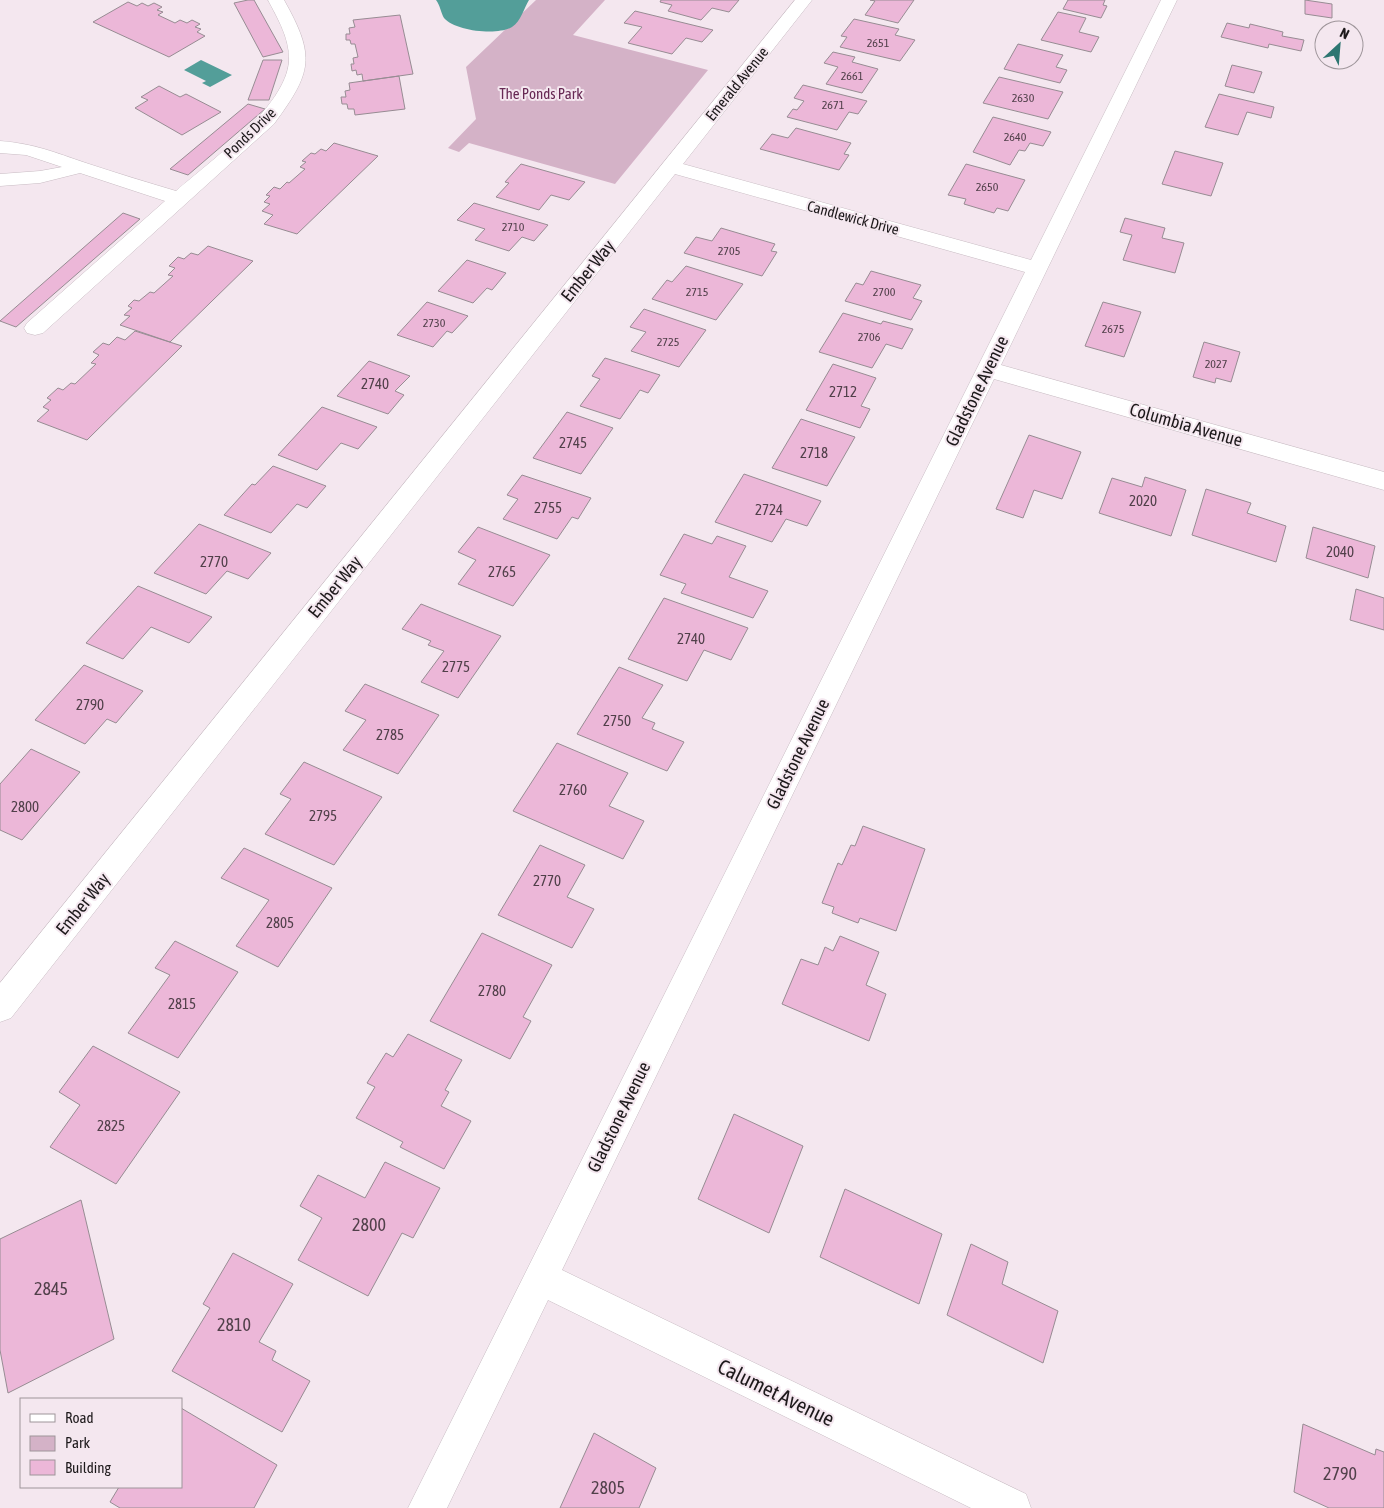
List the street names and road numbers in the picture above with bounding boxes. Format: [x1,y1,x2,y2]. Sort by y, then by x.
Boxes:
street label: Emerald Avenue [702,43,772,124]
street label: Ponds Drive [220,104,279,161]
street label: Candlewick Drive [805,197,901,238]
street label: Ember Way [556,236,619,306]
street label: Gladstone Avenue [941,332,1012,449]
street label: Columbia Avenue [1127,398,1245,451]
street label: Ember Way [303,552,366,622]
street label: Gladstone Avenue [762,695,833,812]
street label: Ember Way [51,869,114,939]
street label: Gladstone Avenue [583,1058,654,1175]
street label: Calumet Avenue [714,1354,839,1431]

